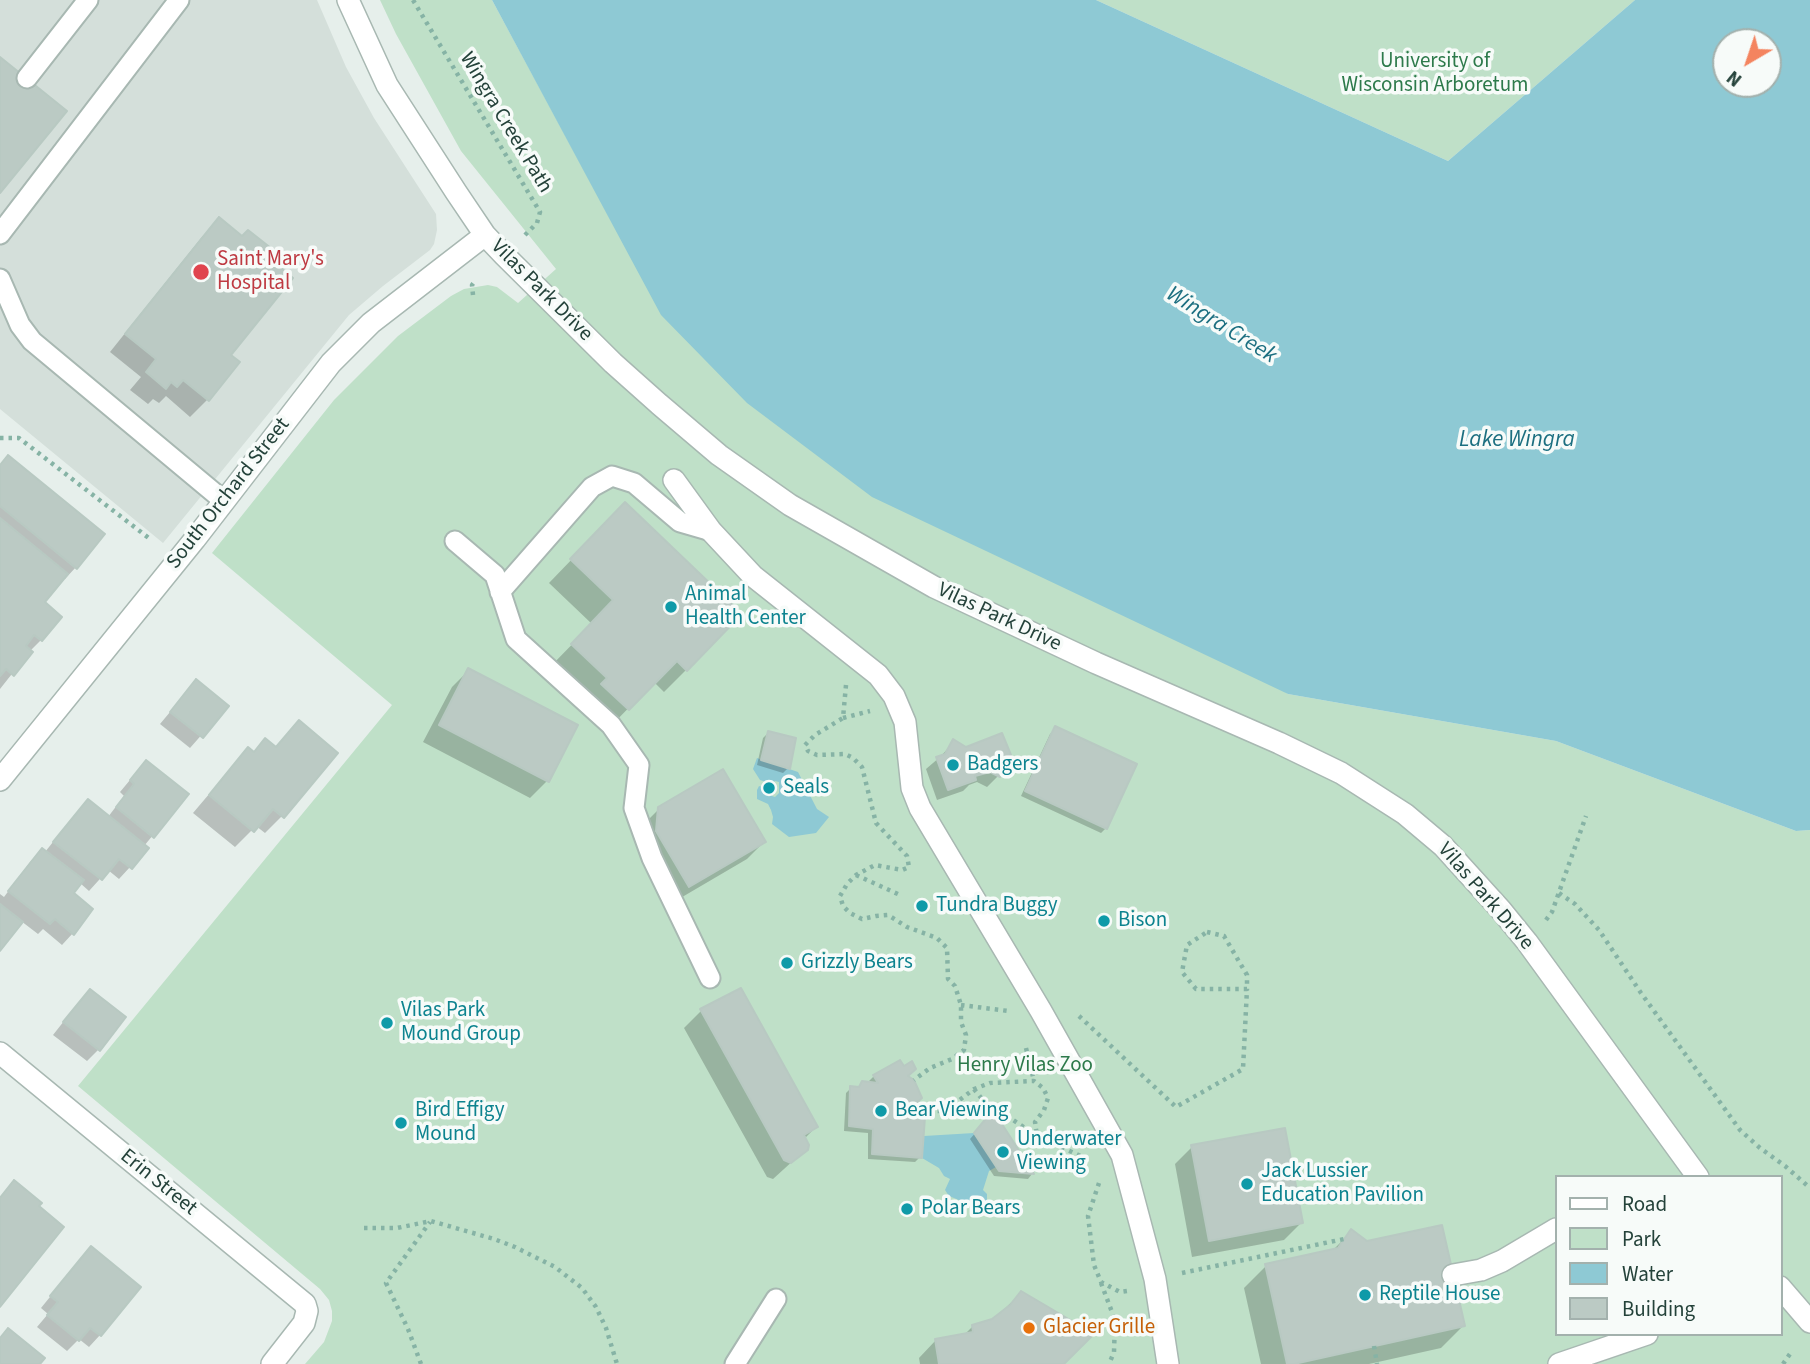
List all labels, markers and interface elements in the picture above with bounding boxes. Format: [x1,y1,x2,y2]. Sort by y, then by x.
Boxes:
north arrow [1712,28,1782,98]
street label: Wingra Creek Path [453,48,557,198]
park label: University of Wisconsin Arboretum [1341,49,1529,99]
text: N [1721,64,1748,93]
street label: Vilas Park Drive [485,235,597,347]
place label: Saint Mary's Hospital [217,247,324,297]
marker: Saint Mary's Hospital [191,262,211,282]
water label: Wingra Creek [1161,281,1281,371]
street label: South Orchard Street [162,413,296,575]
water label: Lake Wingra [1459,427,1575,455]
street label: Vilas Park Drive [933,578,1065,658]
place label: Animal Health Center [685,582,806,632]
marker: Animal Health Center [663,599,679,615]
place label: Badgers [967,752,1038,778]
marker: Badgers [945,757,961,773]
place label: Seals [783,775,829,801]
marker: Seals [761,780,777,796]
street label: Vilas Park Drive [1432,838,1538,956]
place label: Tundra Buggy [936,893,1057,919]
marker: Tundra Buggy [914,898,930,914]
place label: Bison [1118,908,1167,934]
marker: Bison [1096,913,1112,929]
place label: Grizzly Bears [801,950,913,976]
marker: Grizzly Bears [779,955,795,971]
place label: Vilas Park Mound Group [401,998,521,1048]
marker: Vilas Park Mound Group [379,1015,395,1031]
park label: Henry Vilas Zoo [957,1053,1093,1079]
place label: Bird Effigy Mound [415,1098,505,1148]
place label: Bear Viewing [895,1098,1008,1124]
marker: Bear Viewing [873,1103,889,1119]
marker: Bird Effigy Mound [393,1115,409,1131]
place label: Underwater Viewing [1017,1127,1121,1177]
street label: Erin Street [114,1144,202,1222]
marker: Underwater Viewing [995,1144,1011,1160]
place label: Jack Lussier Education Pavilion [1261,1159,1424,1209]
legend [1554,1175,1782,1336]
marker: Jack Lussier Education Pavilion [1239,1176,1255,1192]
text: Road [1622,1189,1667,1219]
place label: Polar Bears [921,1196,1020,1222]
marker: Polar Bears [899,1201,915,1217]
text: Park [1622,1224,1661,1254]
text: Water [1622,1259,1673,1289]
place label: Reptile House [1379,1282,1500,1308]
marker: Reptile House [1357,1287,1373,1303]
text: Building [1622,1294,1695,1324]
place label: Glacier Grille [1043,1315,1155,1341]
marker: Glacier Grille [1021,1320,1037,1336]

